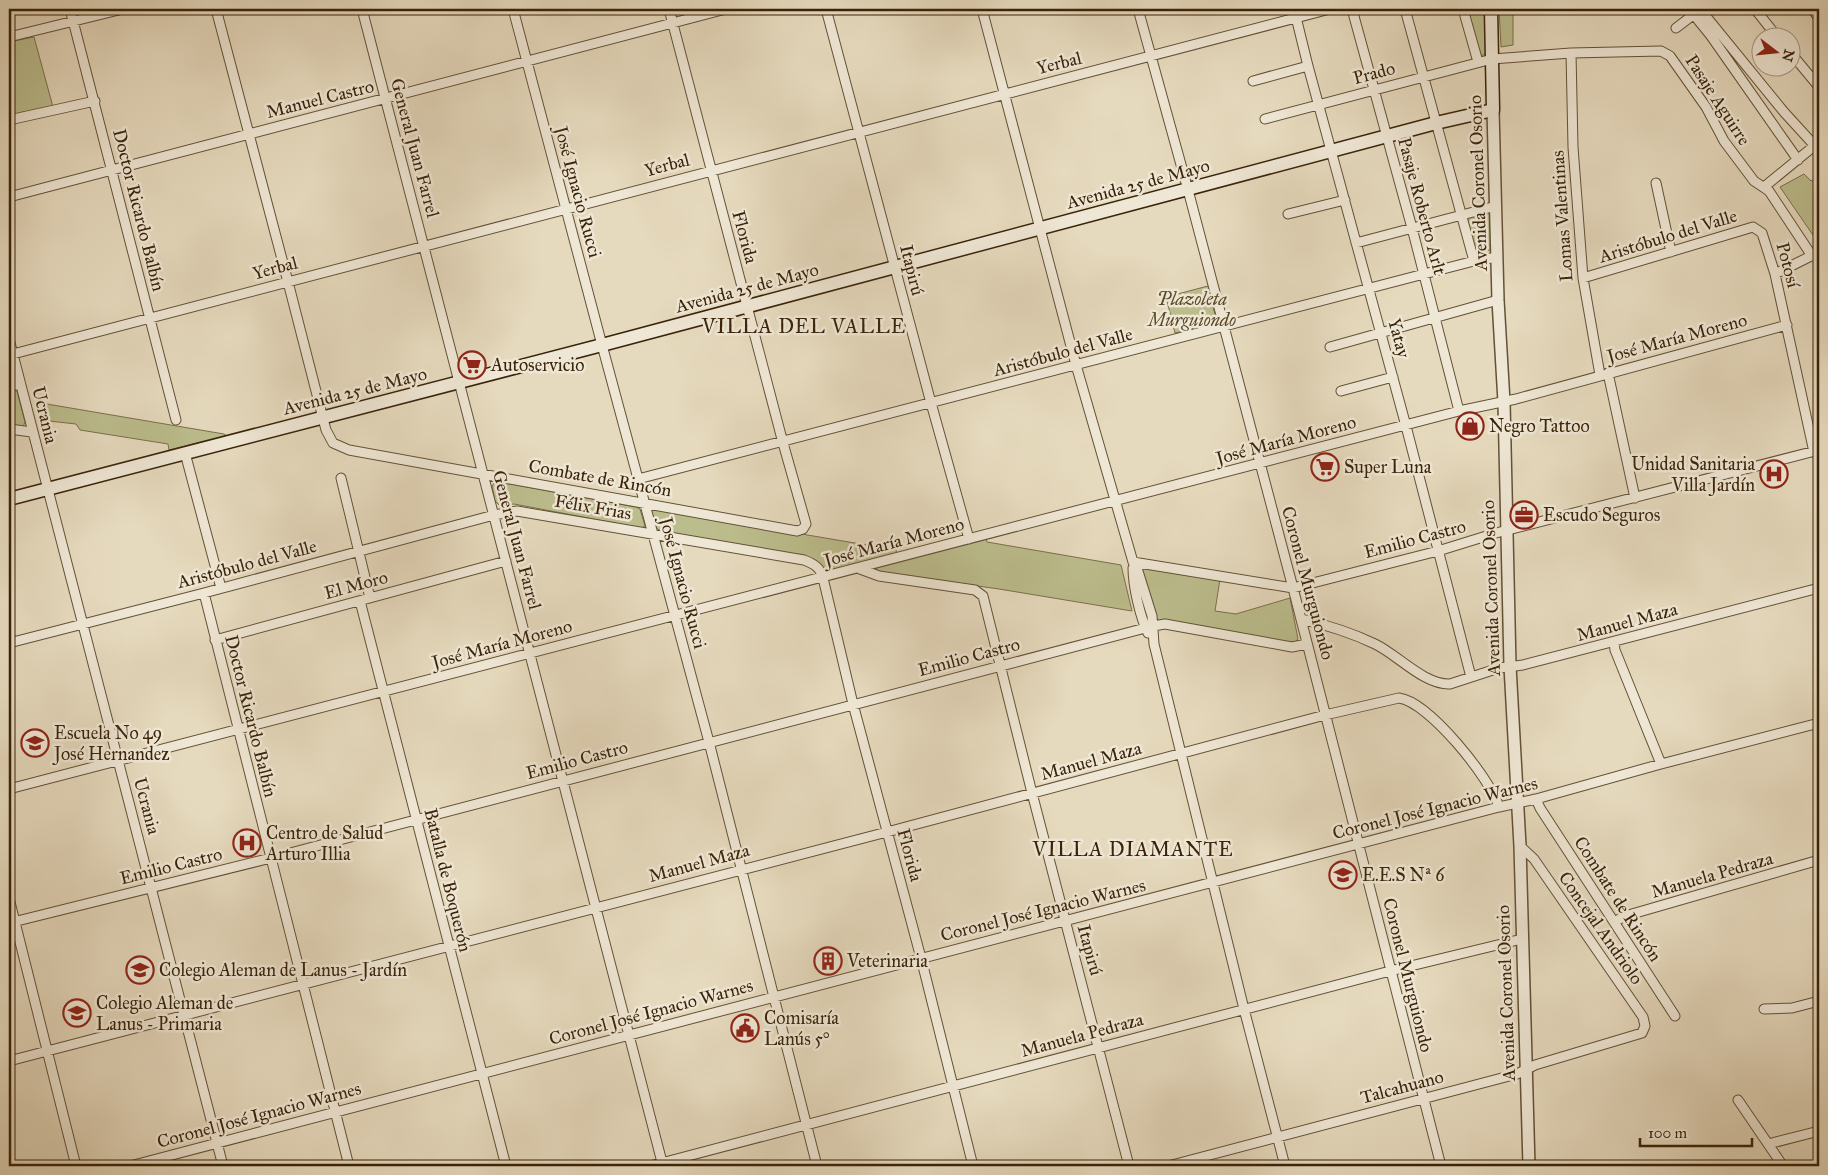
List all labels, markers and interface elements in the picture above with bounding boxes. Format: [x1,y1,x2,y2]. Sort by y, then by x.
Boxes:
north arrow [1750,28,1800,78]
street label: Yerbal [1034,47,1084,79]
text: N [1778,47,1798,64]
street label: Pasaje Aguirre [1680,51,1755,150]
street label: Prado [1350,57,1398,89]
street label: Manuel Castro [264,75,376,123]
street label: General Juan Farrel [385,76,444,220]
street label: Avenida Coronel Osorio [1464,95,1492,272]
street label: José Ignacio Rucci [548,122,606,260]
street label: Doctor Ricardo Balbín [108,127,170,294]
street label: Pasaje Roberto Arlt [1393,135,1451,278]
street label: Yerbal [642,148,692,182]
street label: Lomas Valentinas [1546,150,1578,282]
street label: Avenida 25 de Mayo [1063,154,1212,214]
street label: Aristóbulo del Valle [1595,205,1740,268]
street label: Florida [727,208,763,266]
street label: Potosí [1771,240,1805,291]
street label: Itapirú [895,242,929,298]
street label: Yerbal [250,251,300,285]
street label: Avenida 25 de Mayo [672,258,821,318]
park label: Plazoleta Murguiondo [1146,288,1236,331]
street label: José María Moreno [1603,309,1750,369]
district label: VILLA DEL VALLE [701,314,906,338]
street label: Yatay [1383,316,1415,361]
street label: Aristóbulo del Valle [990,323,1135,381]
supermarket icon: Autoservicio [457,350,487,380]
place label: Autoservicio [490,354,584,376]
street label: Avenida 25 de Mayo [280,363,429,420]
street label: Ucrania [27,384,63,446]
street label: José María Moreno [1212,411,1359,471]
shop icon: Negro Tattoo [1455,411,1485,441]
place label: Negro Tattoo [1489,415,1590,438]
supermarket icon: Super Luna [1310,452,1340,482]
place label: Unidad Sanitaria Villa Jardín [1631,453,1755,497]
street label: Combate de Rincón [527,455,673,501]
place label: Super Luna [1344,456,1432,478]
hospital icon: Unidad Sanitaria Villa Jardín [1759,459,1789,489]
street label: General Juan Farrel [487,468,546,612]
street label: Félix Frias [553,489,633,525]
street label: Avenida Coronel Osorio [1477,500,1505,677]
office icon: Escudo Seguros [1509,500,1539,530]
street label: Coronel Murguiondo [1276,504,1339,663]
place label: Escudo Seguros [1543,504,1660,527]
street label: José Ignacio Rucci [653,513,711,651]
street label: José María Moreno [820,513,967,573]
street label: Emilio Castro [1362,515,1468,563]
street label: Aristóbulo del Valle [174,535,319,593]
street label: El Moro [322,566,390,604]
street label: Manuel Maza [1574,598,1680,646]
street label: José María Moreno [428,615,575,675]
street label: Doctor Ricardo Balbín [220,633,282,800]
street label: Emilio Castro [916,633,1022,681]
place label: Escuela No 49 José Hernandez [52,722,170,766]
school or university icon: Escuela No 49 José Hernandez [20,728,50,758]
street label: Emilio Castro [524,736,630,784]
street label: Manuel Maza [1038,737,1144,785]
street label: Coronel José Ignacio Warnes [1330,772,1540,845]
street label: Ucrania [129,775,165,837]
street label: Batalla de Boquerón [419,806,477,955]
place label: Centro de Salud Arturo Illia [265,822,383,865]
street label: Florida [892,826,928,884]
hospital icon: Centro de Salud Arturo Illia [232,828,262,858]
street label: Combate de Rincón [1569,832,1667,966]
district label: VILLA DIAMANTE [1031,837,1234,861]
street label: Manuel Maza [646,839,752,887]
street label: Emilio Castro [118,843,224,889]
street label: Manuela Pedraza [1648,847,1776,903]
school or university icon: E.E.S Nª 6 [1328,860,1358,890]
place label: E.E.S Nª 6 [1362,864,1445,886]
street label: Concejal Andriolo [1554,867,1648,989]
street label: Coronel José Ignacio Warnes [938,874,1148,947]
street label: Coronel Murguiondo [1377,896,1438,1055]
street label: Avenida Coronel Osorio [1492,905,1520,1082]
street label: Itapirú [1073,922,1107,978]
building icon: Veterinaria [813,946,843,976]
place label: Veterinaria [846,950,928,972]
school or university icon: Colegio Aleman de Lanus - Jardín [125,955,155,985]
place label: Colegio Aleman de Lanus - Jardín [159,959,407,982]
street label: Coronel José Ignacio Warnes [546,974,756,1051]
place label: Colegio Aleman de Lanus - Primaria [96,992,233,1035]
school or university icon: Colegio Aleman de Lanus - Primaria [62,998,92,1028]
place label: Comisaría Lanús 5° [764,1007,839,1050]
street label: Manuela Pedraza [1018,1008,1146,1062]
public building icon: Comisaría Lanús 5° [730,1013,760,1043]
street label: Talcahuano [1358,1065,1446,1109]
street label: Coronel José Ignacio Warnes [154,1077,364,1154]
scale bar [1640,1115,1753,1147]
text: 100 m [1648,1124,1688,1142]

